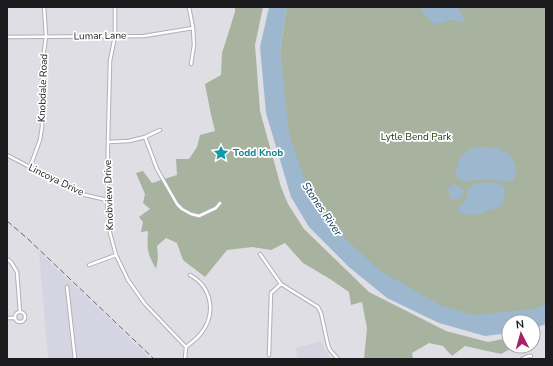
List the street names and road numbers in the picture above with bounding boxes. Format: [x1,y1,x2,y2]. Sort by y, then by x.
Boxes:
street label: Lumar Lane [74,29,126,43]
street label: Knobdale Road [35,53,51,122]
street label: Knobview Drive [101,159,117,231]
street label: Lincoya Drive [26,161,86,199]

